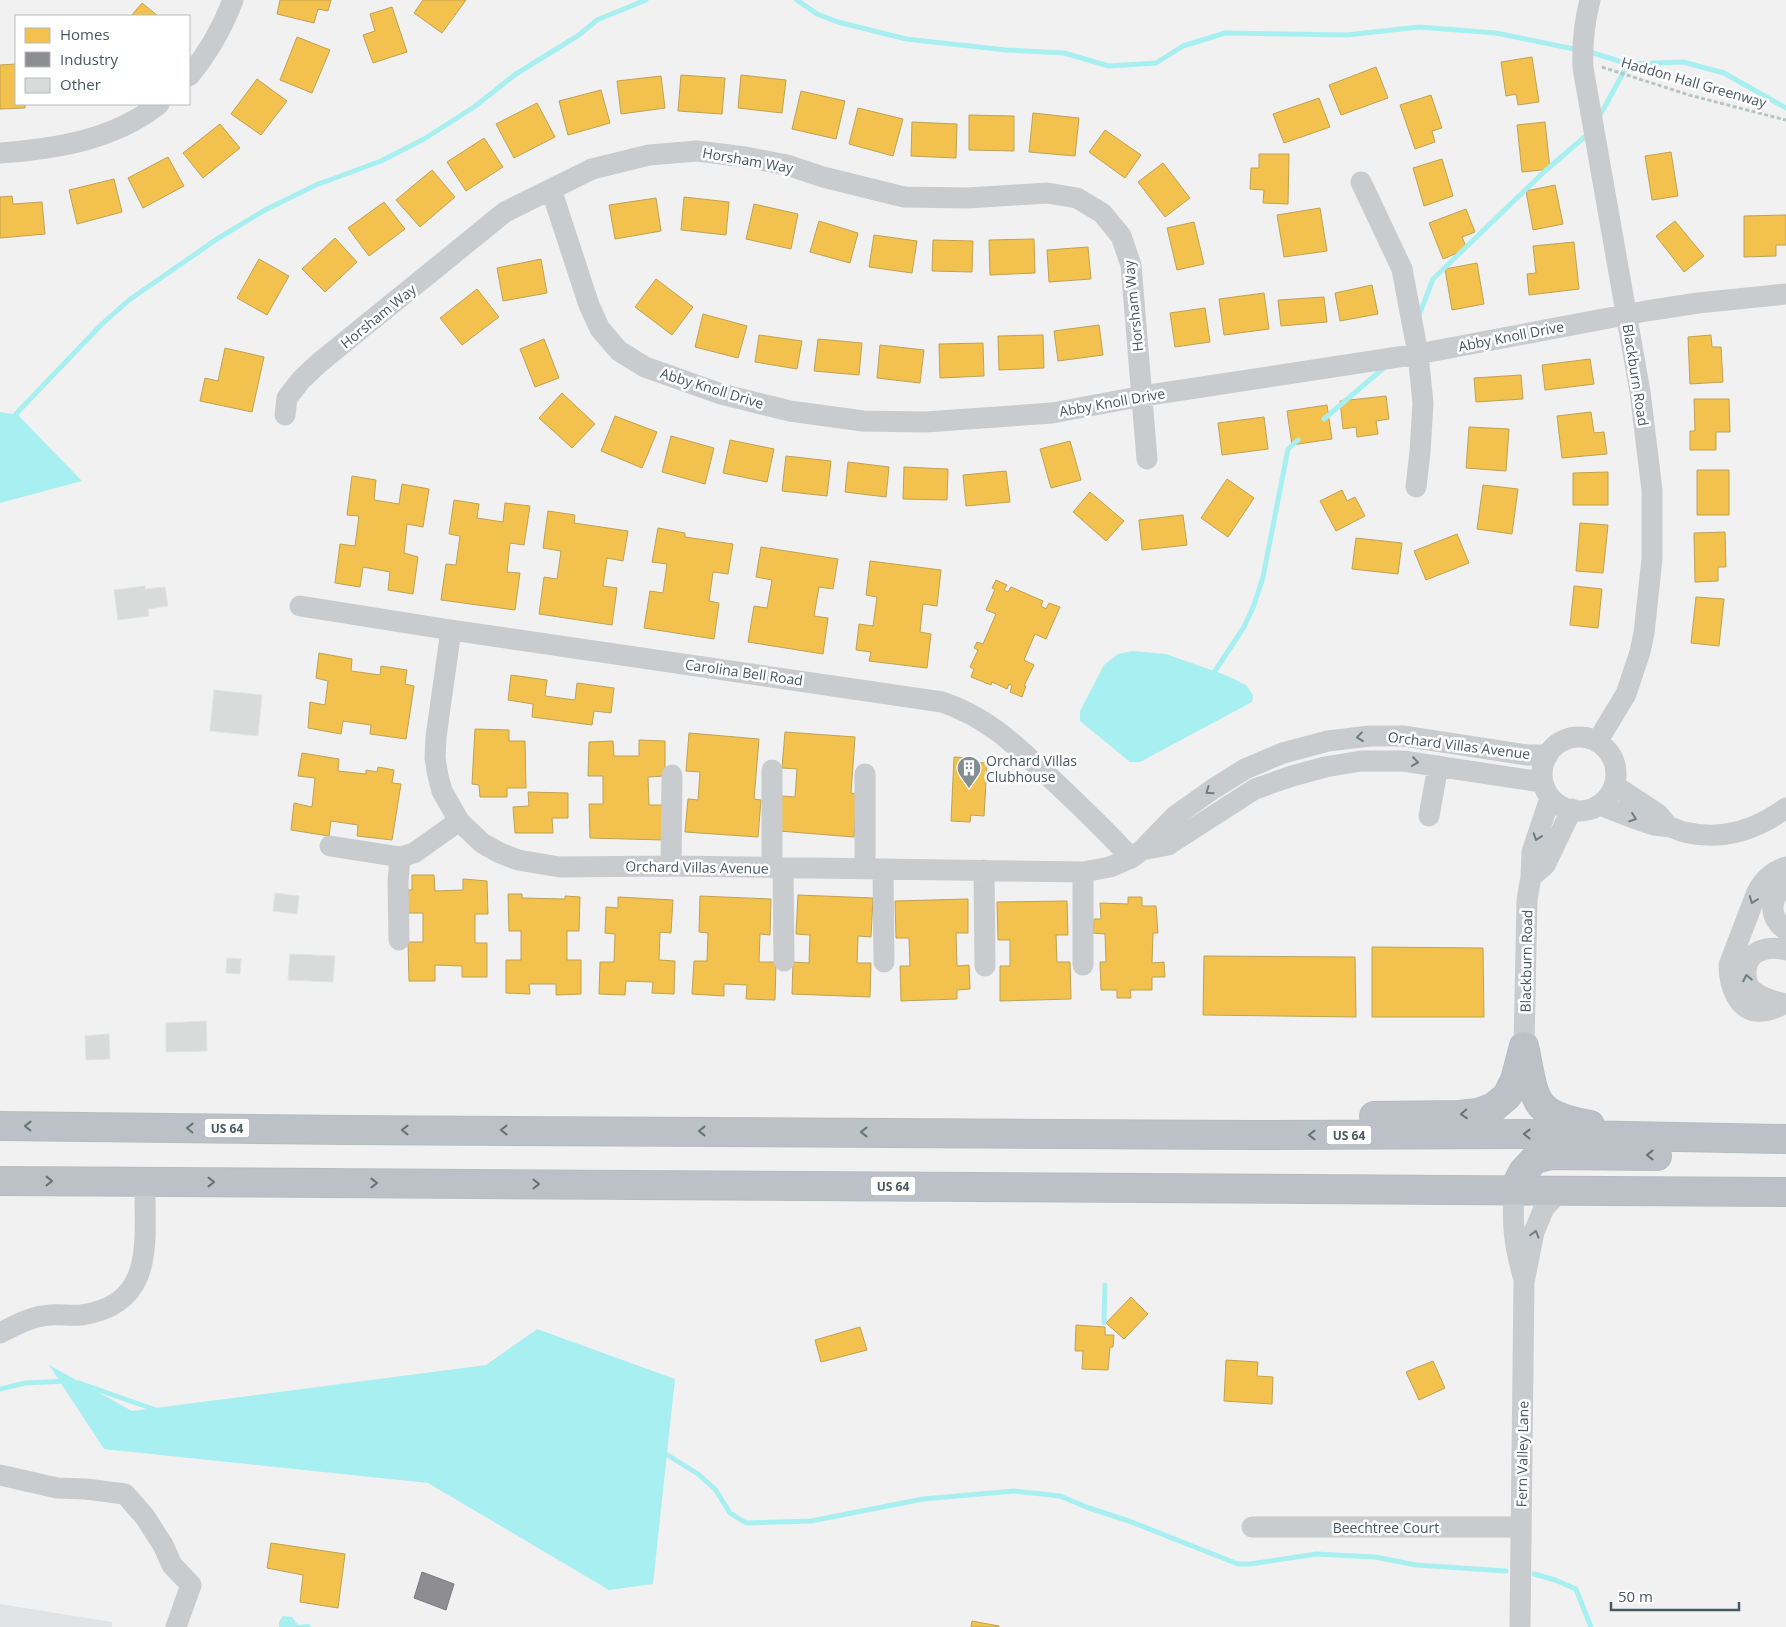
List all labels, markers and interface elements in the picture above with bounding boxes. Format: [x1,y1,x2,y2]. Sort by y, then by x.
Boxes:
legend [15,15,190,105]
text: Homes [60,24,110,44]
text: Industry [60,49,118,69]
street label: Haddon Hall Greenway [1619,52,1770,112]
text: Other [60,74,101,94]
street label: Horsham Way [701,143,796,177]
street label: Horsham Way [1119,258,1147,353]
street label: Horsham Way [336,279,420,352]
street label: Abby Knoll Drive [1457,316,1566,356]
street label: Blackburn Road [1619,323,1653,427]
street label: Abby Knoll Drive [658,363,766,413]
street label: Abby Knoll Drive [1058,383,1167,421]
street label: Carolina Bell Road [684,654,804,690]
street label: Orchard Villas Avenue [1387,727,1531,763]
one-way arrow [1356,731,1364,742]
place label: Orchard Villas Clubhouse [986,751,1077,786]
building icon: Orchard Villas Clubhouse [956,755,982,789]
one-way arrow [1411,757,1419,767]
one-way arrow [1206,785,1215,795]
one-way arrow [1628,812,1637,822]
one-way arrow [1533,832,1543,841]
street label: Orchard Villas Avenue [625,856,769,878]
one-way arrow [1749,896,1759,904]
street label: Blackburn Road [1516,909,1536,1013]
one-way arrow [1743,973,1753,982]
one-way arrow [1460,1109,1468,1120]
road number: US 64 [204,1118,250,1138]
one-way arrow [24,1121,32,1131]
one-way arrow [186,1123,194,1133]
one-way arrow [401,1125,409,1135]
one-way arrow [500,1125,508,1136]
one-way arrow [697,1126,705,1136]
road number: US 64 [1326,1126,1372,1144]
one-way arrow [860,1127,868,1138]
one-way arrow [1523,1129,1531,1140]
one-way arrow [1308,1130,1316,1140]
one-way arrow [1646,1150,1654,1160]
one-way arrow [45,1176,53,1186]
road number: US 64 [870,1176,916,1196]
one-way arrow [208,1177,215,1187]
one-way arrow [370,1178,378,1188]
one-way arrow [532,1179,540,1189]
one-way arrow [1529,1230,1539,1239]
street label: Fern Valley Lane [1512,1401,1532,1507]
street label: Beechtree Court [1333,1518,1439,1537]
scale bar [1611,1580,1738,1612]
text: 50 m [1618,1586,1653,1606]

